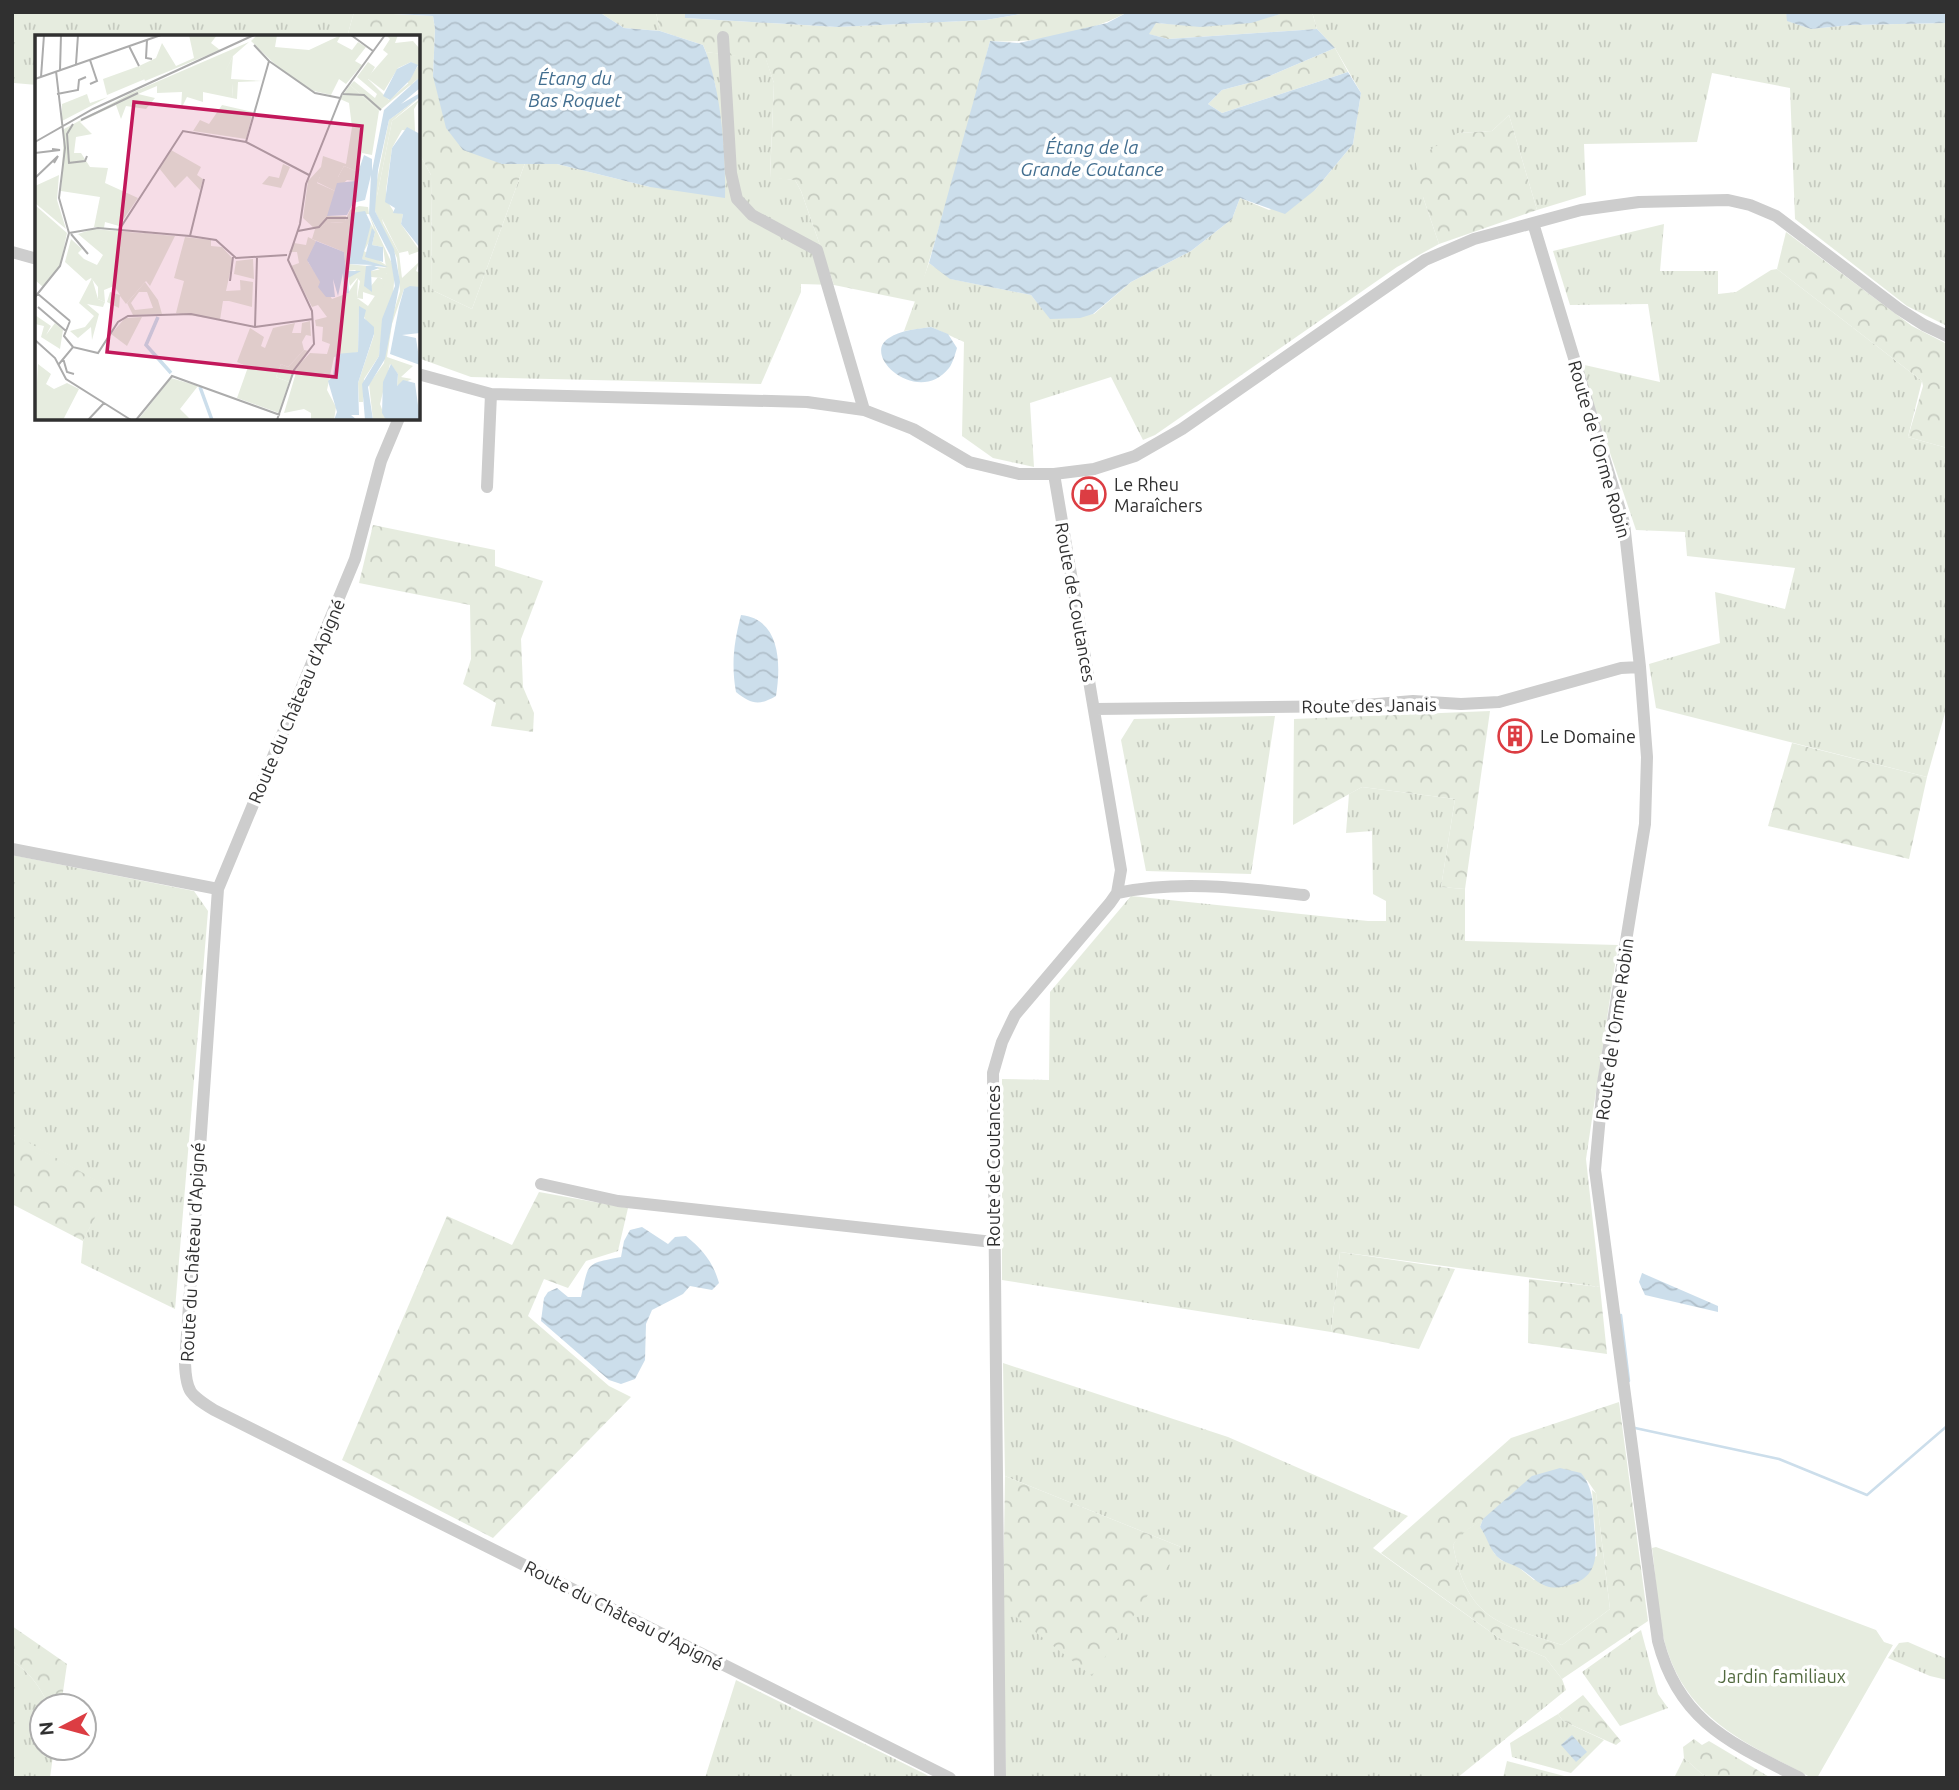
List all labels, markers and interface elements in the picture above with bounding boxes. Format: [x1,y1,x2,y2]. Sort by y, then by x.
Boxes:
inset map [35,35,420,420]
water label: Étang du Bas Roquet [528,67,622,111]
water label: Étang de la Grande Coutance [1020,136,1164,180]
street label: Route de l'Orme Robin [1565,358,1635,540]
place label: Le Rheu Maraîchers [1114,474,1203,515]
shop icon: Le Rheu Maraîchers [1070,475,1108,513]
street label: Route de Coutances [1052,520,1100,684]
street label: Route du Château d'Apigné [244,596,348,806]
street label: Route des Janais [1301,694,1437,716]
building icon: Le Domaine [1496,717,1534,755]
place label: Le Domaine [1540,726,1636,746]
street label: Route de l'Orme Robin [1591,937,1637,1121]
street label: Route de Coutances [983,1085,1003,1247]
street label: Route du Château d'Apigné [176,1142,208,1362]
street label: Route du Château d'Apigné [521,1556,727,1674]
park label: Jardin familiaux [1718,1666,1846,1686]
north arrow [28,1692,98,1762]
text: N [34,1721,58,1737]

